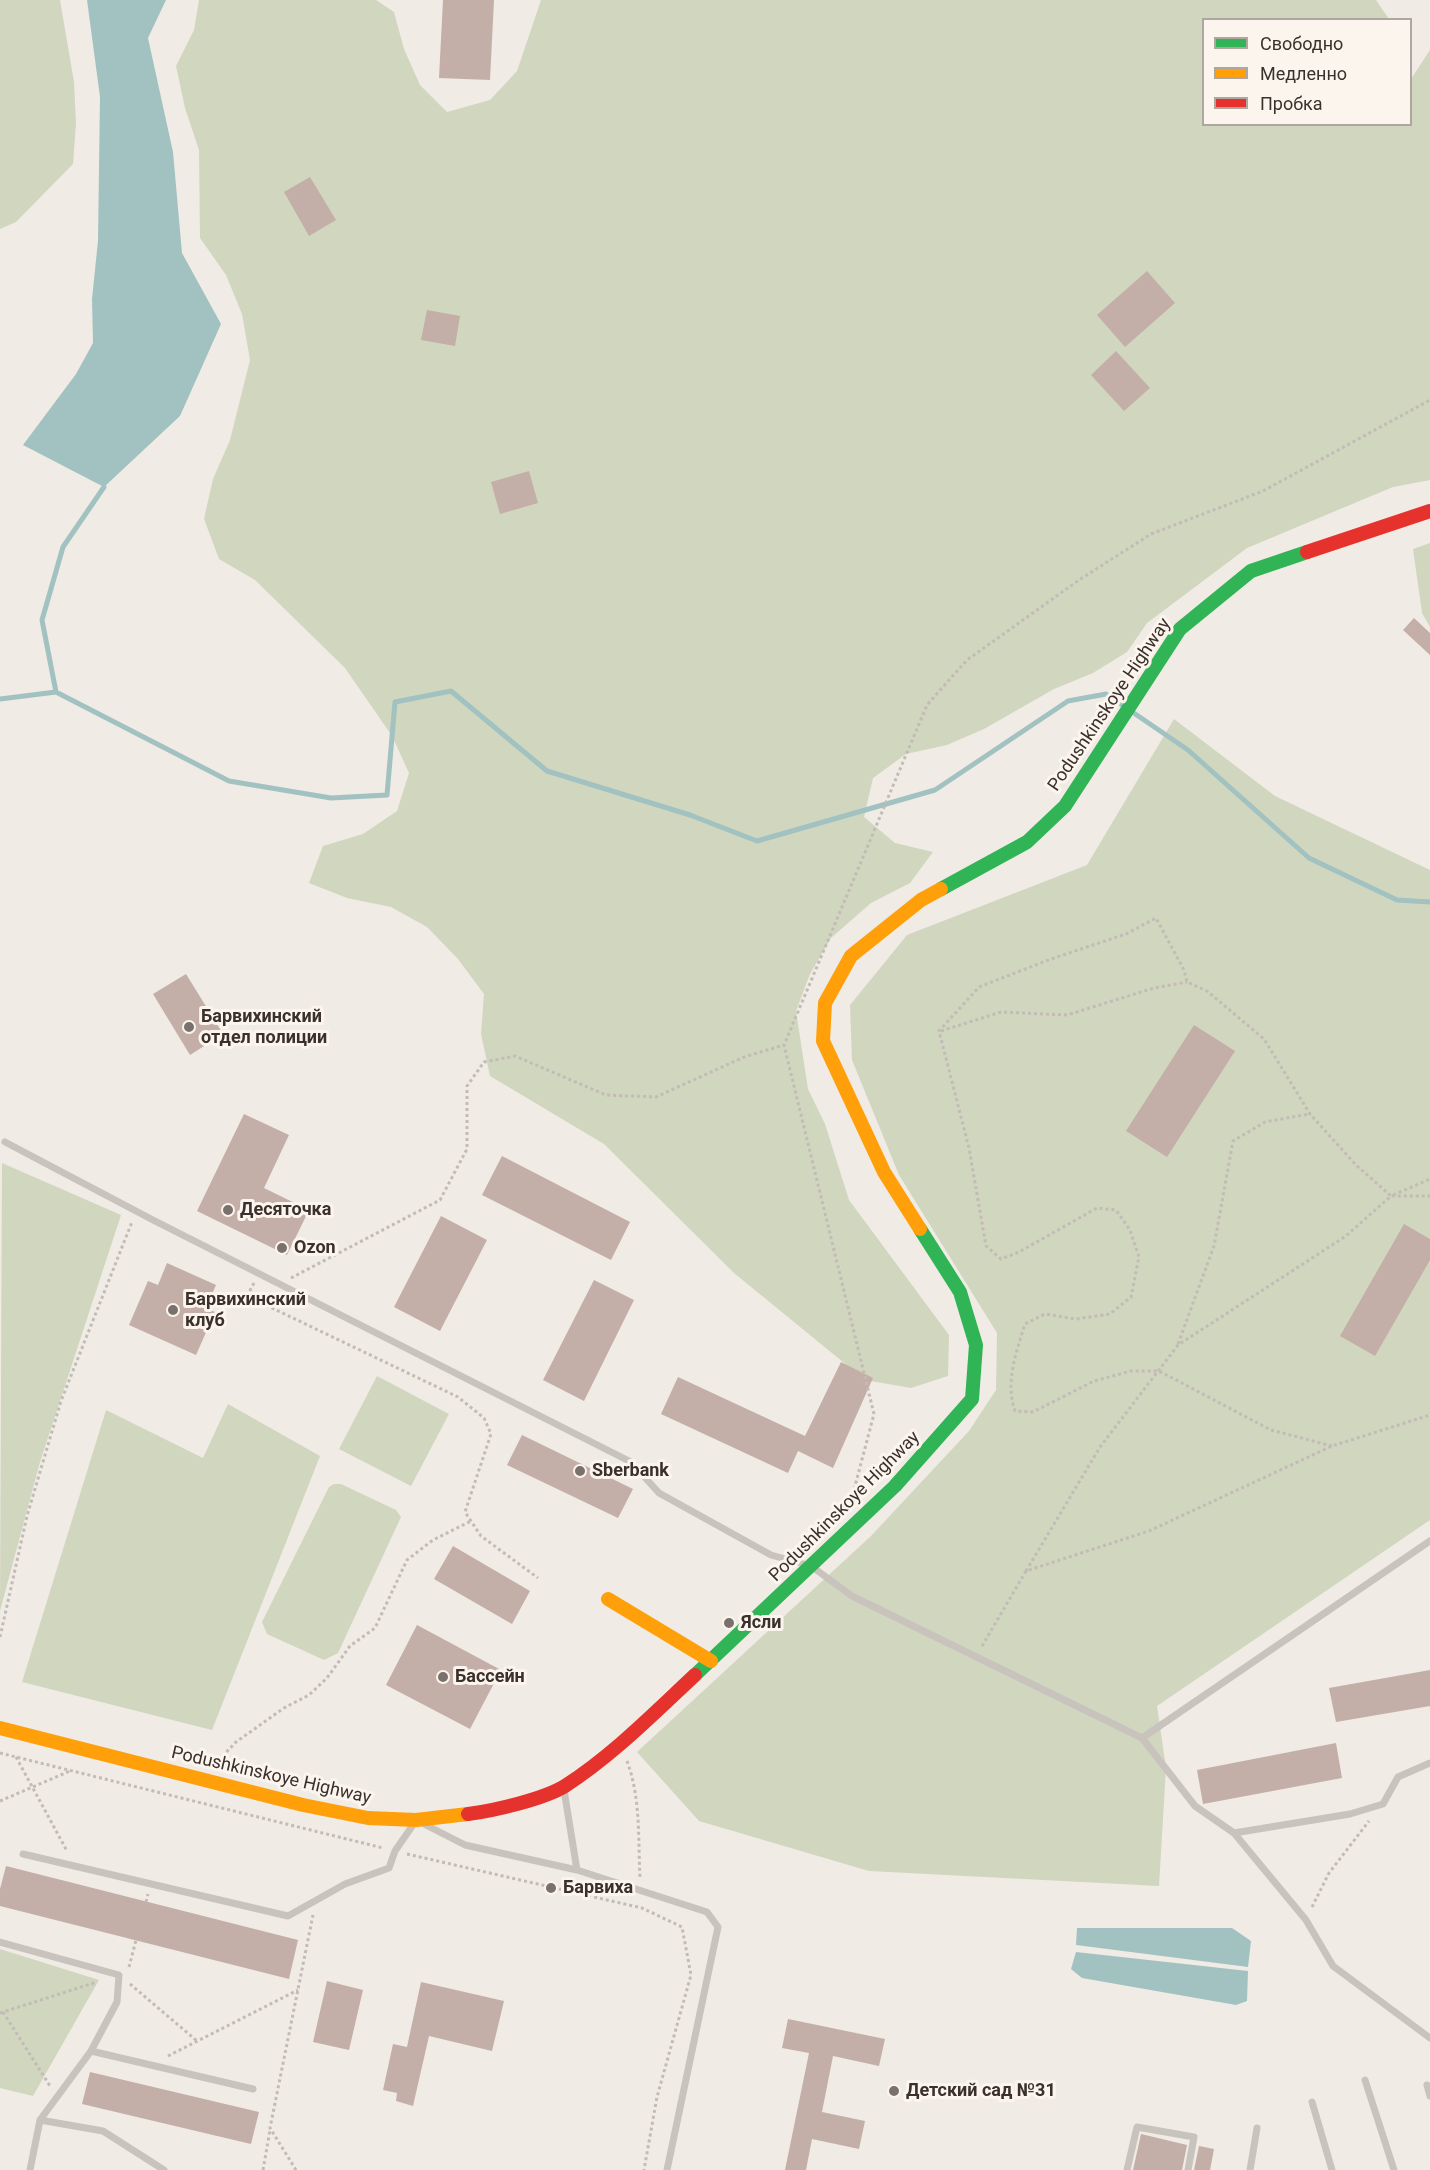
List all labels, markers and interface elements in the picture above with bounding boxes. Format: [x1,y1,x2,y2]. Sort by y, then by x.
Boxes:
legend [1202,18,1412,126]
text: Свободно [1260,33,1343,54]
text: Медленно [1260,63,1347,84]
text: Пробка [1260,93,1323,114]
street label: Podushkinskoye Highway [1044,614,1176,796]
place label: Барвихинский отдел полиции [201,1006,327,1048]
marker: Барвихинский отдел полиции [182,1020,196,1034]
place label: Десяточка [240,1199,331,1221]
marker: Десяточка [221,1203,235,1217]
place label: Ozon [294,1237,336,1259]
marker: Ozon [275,1241,289,1255]
place label: Барвихинский клуб [185,1289,306,1332]
marker: Барвихинский клуб [166,1303,180,1317]
street label: Podushkinskoye Highway [765,1427,925,1587]
place label: Sberbank [592,1460,669,1482]
marker: Sberbank [573,1464,587,1478]
place label: Ясли [741,1612,781,1634]
marker: Ясли [722,1616,736,1630]
place label: Бассейн [455,1666,525,1688]
marker: Бассейн [436,1670,450,1684]
street label: Podushkinskoye Highway [169,1743,373,1809]
place label: Барвиха [563,1877,633,1899]
marker: Барвиха [544,1881,558,1895]
place label: Детский сад №31 [906,2080,1056,2102]
marker: Детский сад №31 [887,2084,901,2098]

